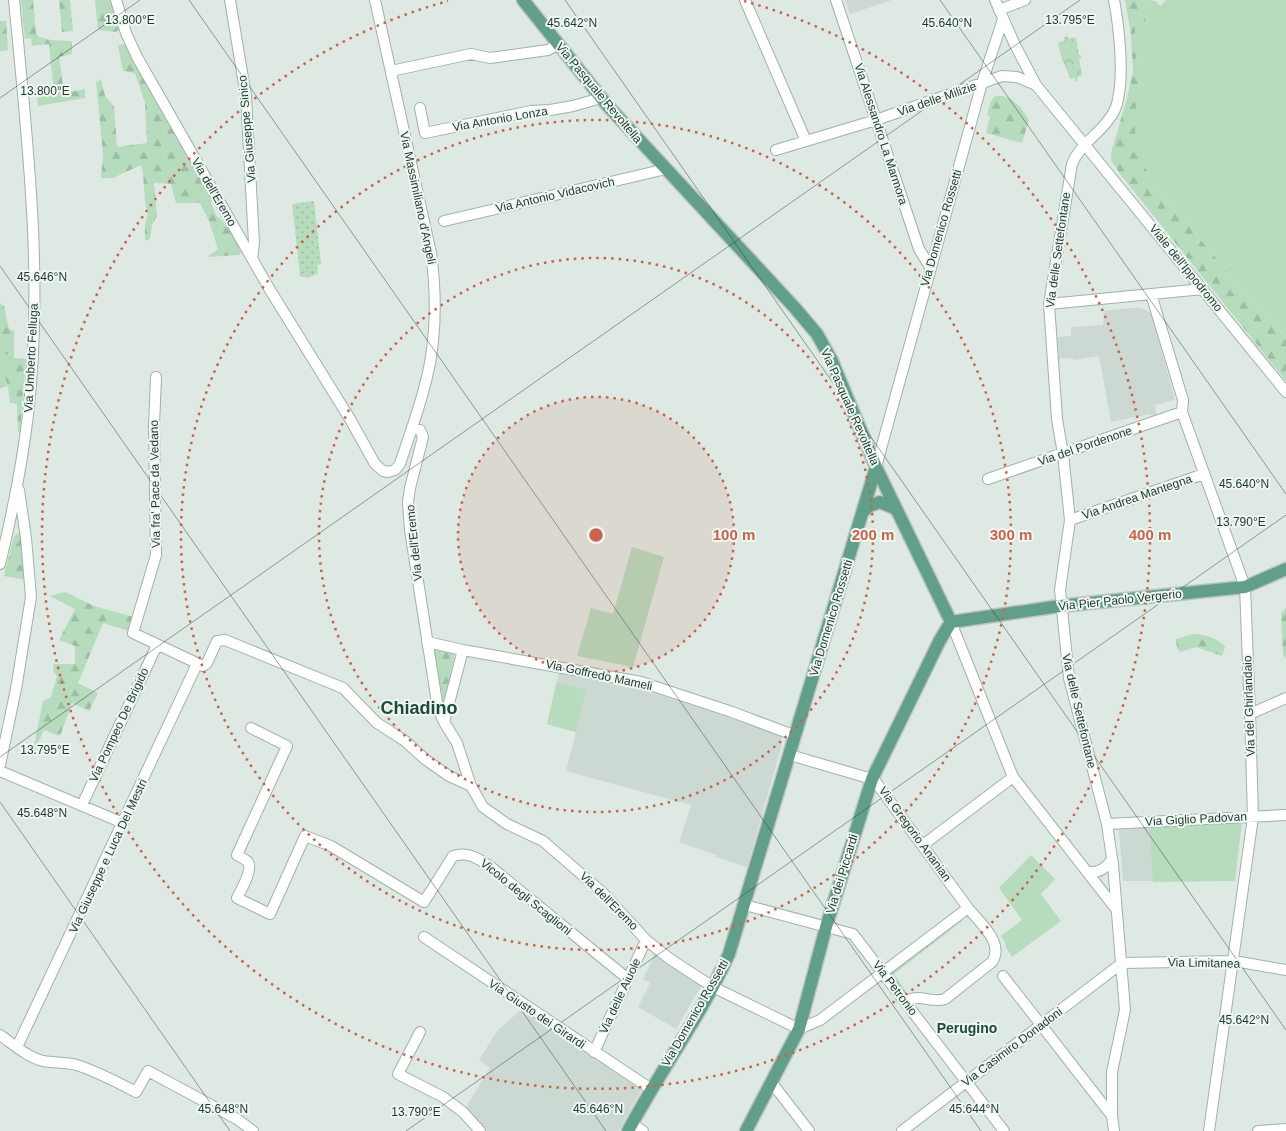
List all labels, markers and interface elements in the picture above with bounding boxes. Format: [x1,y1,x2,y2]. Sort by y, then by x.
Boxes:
text: 13.800°E [105,13,155,27]
text: 13.795°E [1045,13,1095,27]
text: 45.642°N [547,16,597,30]
text: 45.640°N [922,16,972,30]
street label: Via Pasquale Revoltella [553,40,645,146]
street label: Via Alessandro La Marmora [851,62,911,207]
street label: Via Giuseppe Sinico [235,74,259,183]
street label: Via delle Milizie [896,79,979,119]
text: 13.800°E [20,84,70,98]
street label: Via Antonio Lonza [451,104,549,134]
street label: Via Massimiliano d'Angeli [397,130,439,266]
street label: Via dell'Eremo [189,155,239,229]
street label: Via Domenico Rossetti [918,168,964,288]
street label: Via Antonio Vidacovich [494,174,616,216]
street label: Via delle Settefontane [1043,191,1073,309]
street label: Viale dell'Ippodromo [1147,222,1226,315]
text: 45.646°N [17,270,67,284]
street label: Via Umberto Felluga [21,303,41,413]
street label: Via Pasquale Revoltella [818,346,882,468]
street label: Via fra' Pace da Vedano [147,419,163,548]
street label: Via del Pordenone [1036,423,1134,469]
street label: Via Andrea Mantegna [1080,472,1194,522]
text: 45.640°N [1219,477,1269,491]
street label: Via dell'Eremo [403,504,425,582]
text: 13.790°E [1216,515,1266,529]
centre of rings [587,526,605,544]
text: 100 m [713,526,755,543]
text: 200 m [852,526,894,543]
text: 300 m [990,526,1032,543]
text: 400 m [1129,526,1171,543]
street label: Via Domenico Rossetti [807,558,855,678]
street label: Via Pier Paolo Vergerio [1058,587,1183,613]
street label: Via delle Settefontane [1059,652,1099,770]
street label: Via del Ghirlandaio [1240,655,1258,757]
street label: Via Goffredo Mameli [544,657,654,693]
street label: Via Pompeo De Brigido [86,665,152,784]
district label: Chiadino [381,698,458,718]
text: 13.795°E [20,743,70,757]
street label: Via Giuseppe e Luca Del Mestri [66,777,150,935]
street label: Via Gregorio Ananian [876,784,954,884]
text: 45.648°N [17,806,67,820]
street label: Via Giglio Padovan [1145,809,1247,829]
street label: Via dei Piccardi [823,833,861,915]
street label: Vicolo degli Scaglioni [478,856,574,938]
street label: Via dell'Eremo [577,869,641,933]
street label: Via Limitanea [1168,955,1241,971]
street label: Via delle Aiuole [596,956,644,1036]
street label: Via Domenico Rossetti [659,957,731,1069]
street label: Via Petronio [870,958,920,1018]
street label: Via Giusto dei Girardi [486,976,588,1052]
street label: Via Casimiro Donadoni [959,1005,1065,1089]
text: 45.642°N [1219,1013,1269,1027]
district label: Perugino [937,1020,997,1036]
text: 45.648°N [198,1102,248,1116]
text: 45.646°N [573,1102,623,1116]
text: 45.644°N [949,1102,999,1116]
text: 13.790°E [391,1105,441,1119]

